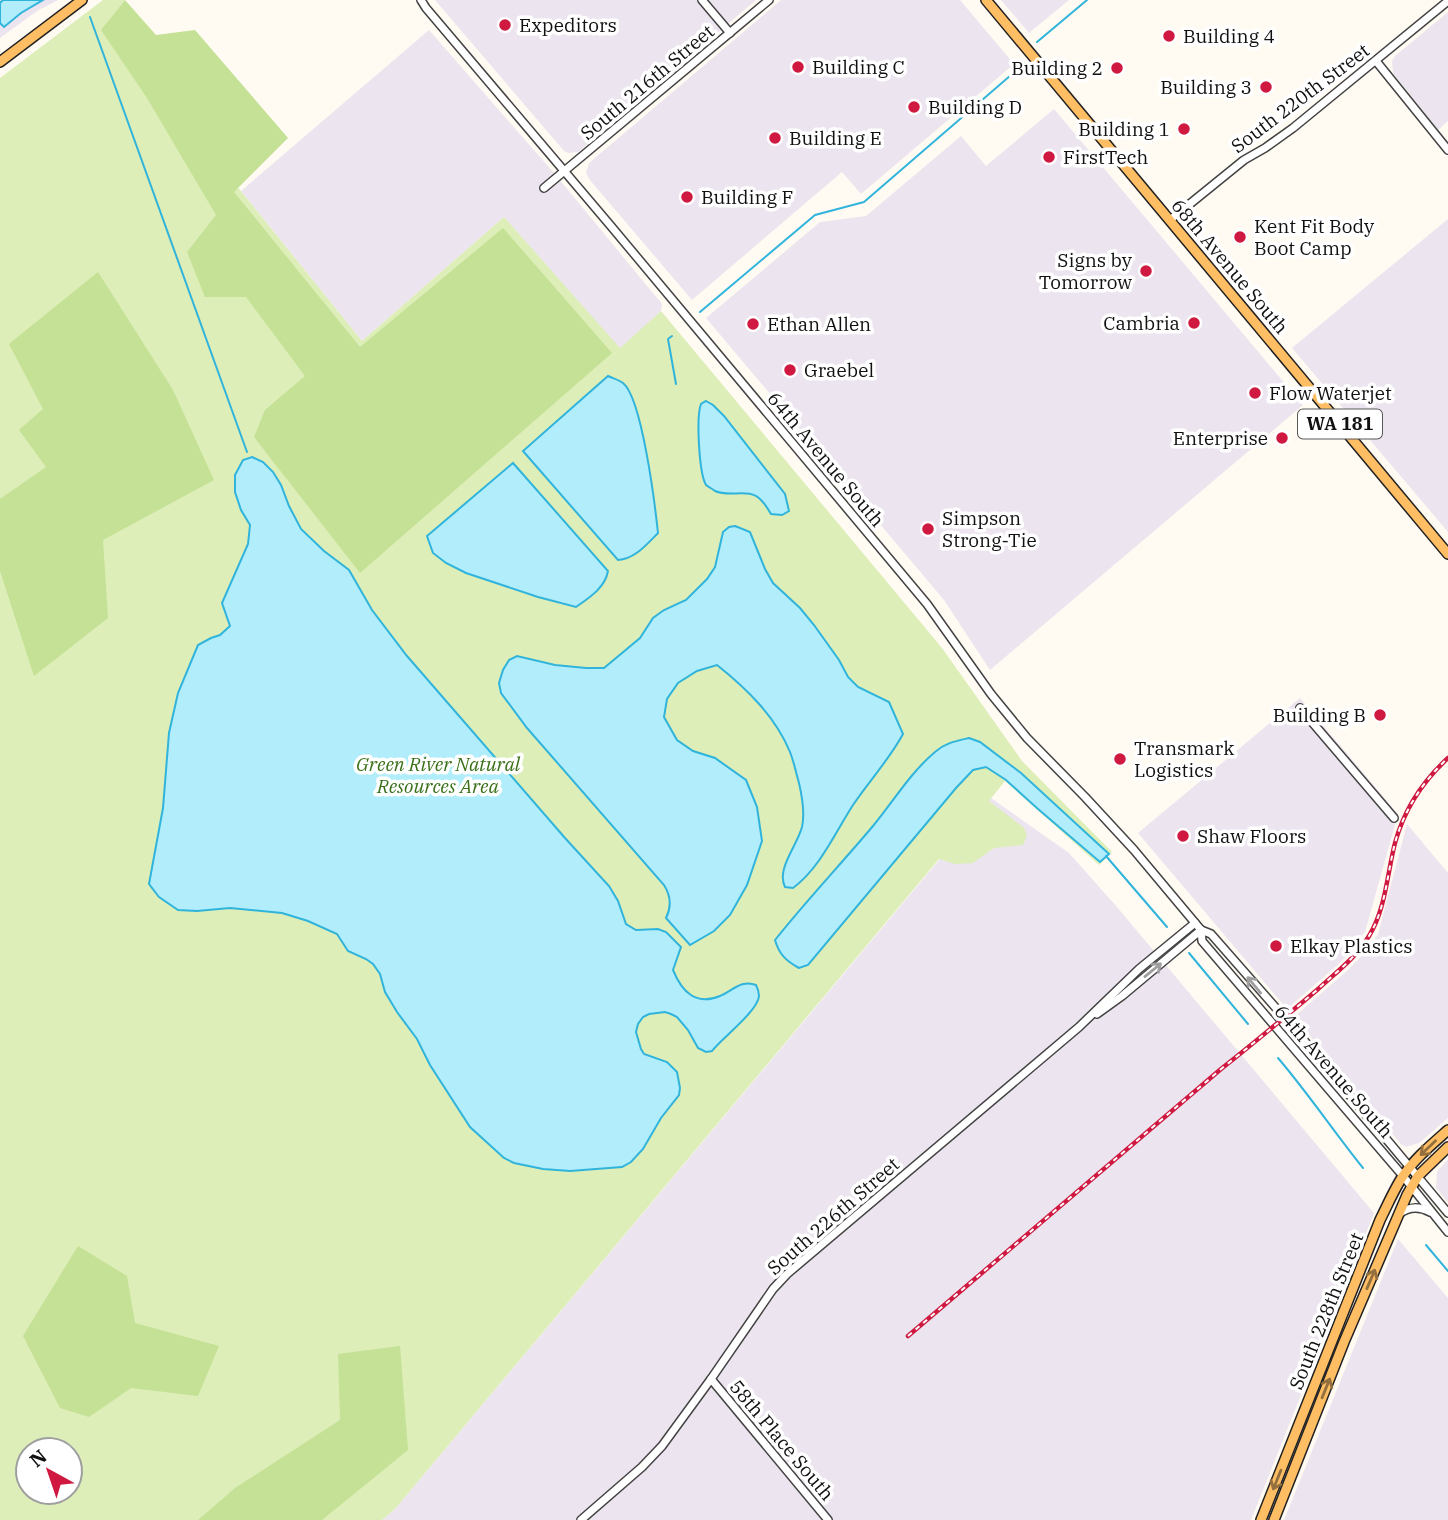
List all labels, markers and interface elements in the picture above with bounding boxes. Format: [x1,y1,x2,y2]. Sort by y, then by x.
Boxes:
place label: Expeditors [519,13,617,37]
marker: Expeditors [497,17,513,33]
street label: South 216th Street [575,19,719,145]
place label: Building 4 [1183,24,1275,48]
marker: Building 4 [1161,28,1177,44]
street label: South 220th Street [1226,38,1374,158]
place label: Building C [812,55,905,79]
place label: Building 2 [1011,56,1103,80]
marker: Building C [790,59,806,75]
marker: Building 2 [1109,60,1125,76]
place label: Building 3 [1160,75,1252,99]
marker: Building 3 [1258,79,1274,95]
place label: Building D [928,95,1022,119]
marker: Building D [906,99,922,115]
place label: Building 1 [1078,117,1170,141]
marker: Building 1 [1176,121,1192,137]
place label: Building E [789,126,882,150]
marker: Building E [767,130,783,146]
place label: FirstTech [1063,145,1148,169]
marker: FirstTech [1041,149,1057,165]
place label: Building F [701,185,793,209]
marker: Building F [679,189,695,205]
street label: 68th Avenue South [1166,193,1294,339]
place label: Kent Fit Body Boot Camp [1254,214,1375,260]
marker: Kent Fit Body Boot Camp [1232,229,1248,245]
place label: Signs by Tomorrow [1039,248,1133,294]
marker: Signs by Tomorrow [1138,263,1154,279]
place label: Cambria [1103,311,1180,335]
place label: Ethan Allen [767,312,871,336]
marker: Cambria [1186,315,1202,331]
marker: Ethan Allen [745,316,761,332]
place label: Graebel [804,358,874,382]
marker: Graebel [782,362,798,378]
place label: Flow Waterjet [1269,381,1392,405]
marker: Flow Waterjet [1247,385,1263,401]
street label: 64th Avenue South [762,386,890,532]
road number: WA 181 [1298,410,1382,438]
place label: Enterprise [1173,426,1268,450]
marker: Enterprise [1274,430,1290,446]
place label: Simpson Strong-Tie [942,506,1037,552]
marker: Simpson Strong-Tie [920,521,936,537]
place label: Building B [1273,703,1366,727]
marker: Building B [1372,707,1388,723]
place label: Transmark Logistics [1134,736,1234,782]
marker: Transmark Logistics [1112,751,1128,767]
park label: Green River Natural Resources Area [356,752,521,798]
place label: Shaw Floors [1197,824,1306,848]
marker: Shaw Floors [1175,828,1191,844]
place label: Elkay Plastics [1290,934,1413,958]
marker: Elkay Plastics [1268,938,1284,954]
one-way arrow [1143,962,1161,978]
one-way arrow [1247,976,1263,994]
street label: 64th Avenue South [1269,999,1399,1143]
one-way arrow [1420,1139,1438,1156]
street label: South 226th Street [762,1152,904,1280]
street label: South 228th Street [1284,1229,1369,1393]
one-way arrow [1365,1269,1378,1290]
street label: 58th Place South [725,1375,840,1505]
one-way arrow [1320,1377,1333,1399]
north arrow [14,1436,84,1506]
text: N [25,1444,52,1472]
one-way arrow [1270,1469,1283,1491]

